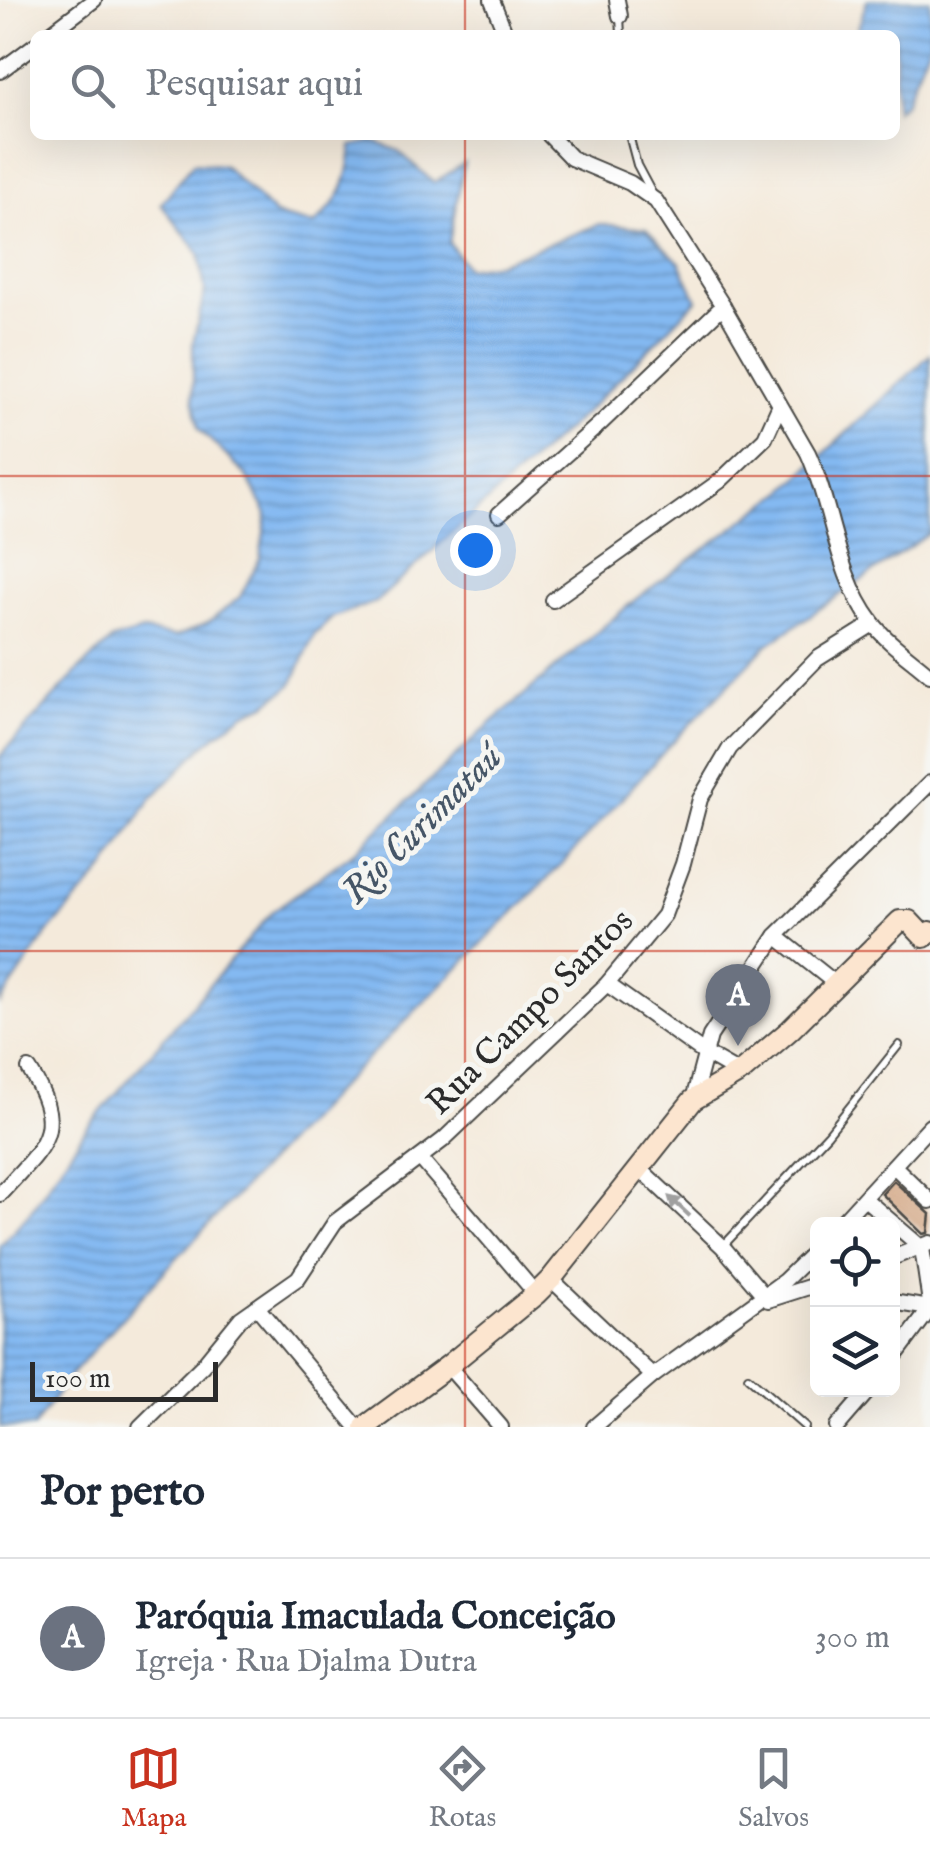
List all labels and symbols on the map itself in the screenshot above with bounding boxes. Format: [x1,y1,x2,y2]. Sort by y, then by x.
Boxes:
your location [450,525,501,576]
water label: Rio Curimataú [333,733,515,915]
street label: Rua Campo Santos [418,900,644,1126]
pin: A [706,964,770,1046]
one-way arrow [667,1195,691,1218]
scale bar [30,1357,218,1402]

